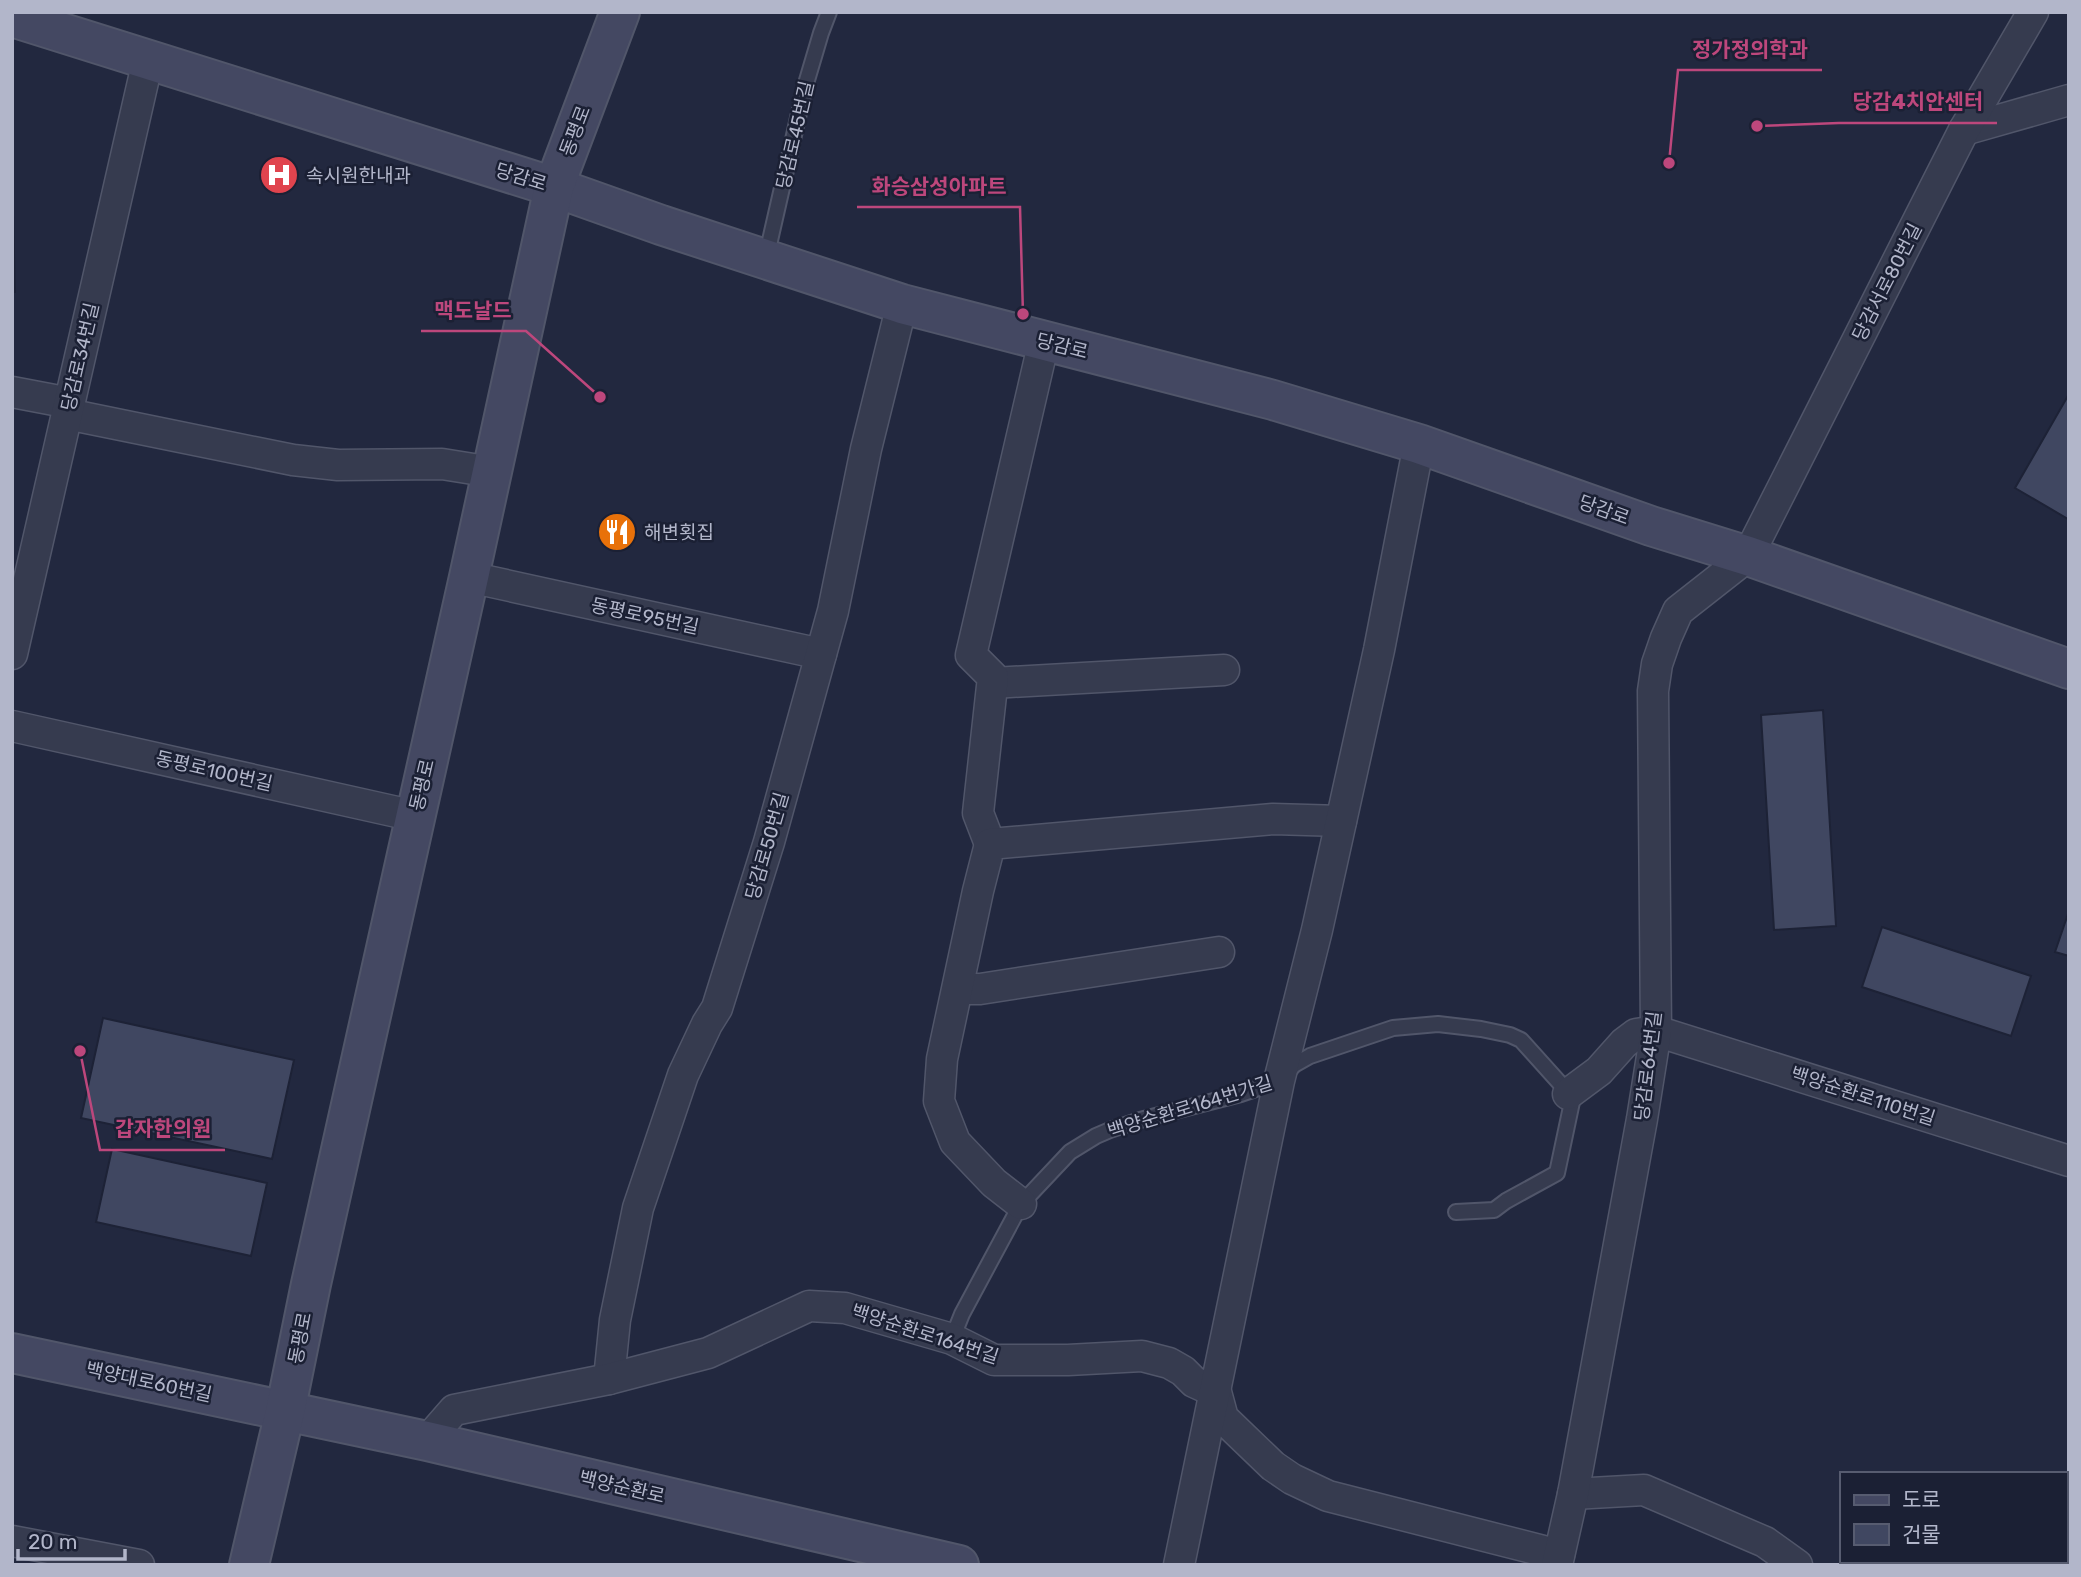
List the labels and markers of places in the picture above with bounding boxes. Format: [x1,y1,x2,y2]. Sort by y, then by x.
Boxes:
callout: 정가정의학과 [1678,28,1822,70]
callout: 당감4치안센터 [1839,81,1997,123]
hospital icon: 속시원한내과 [258,154,300,196]
place label: 속시원한내과 [306,164,411,187]
callout: 화승삼성아파트 [857,165,1020,207]
callout: 맥도날드 [421,289,526,331]
restaurant icon: 해변횟집 [596,511,638,553]
place label: 해변횟집 [644,521,714,544]
callout: 갑자한의원 [100,1108,225,1150]

